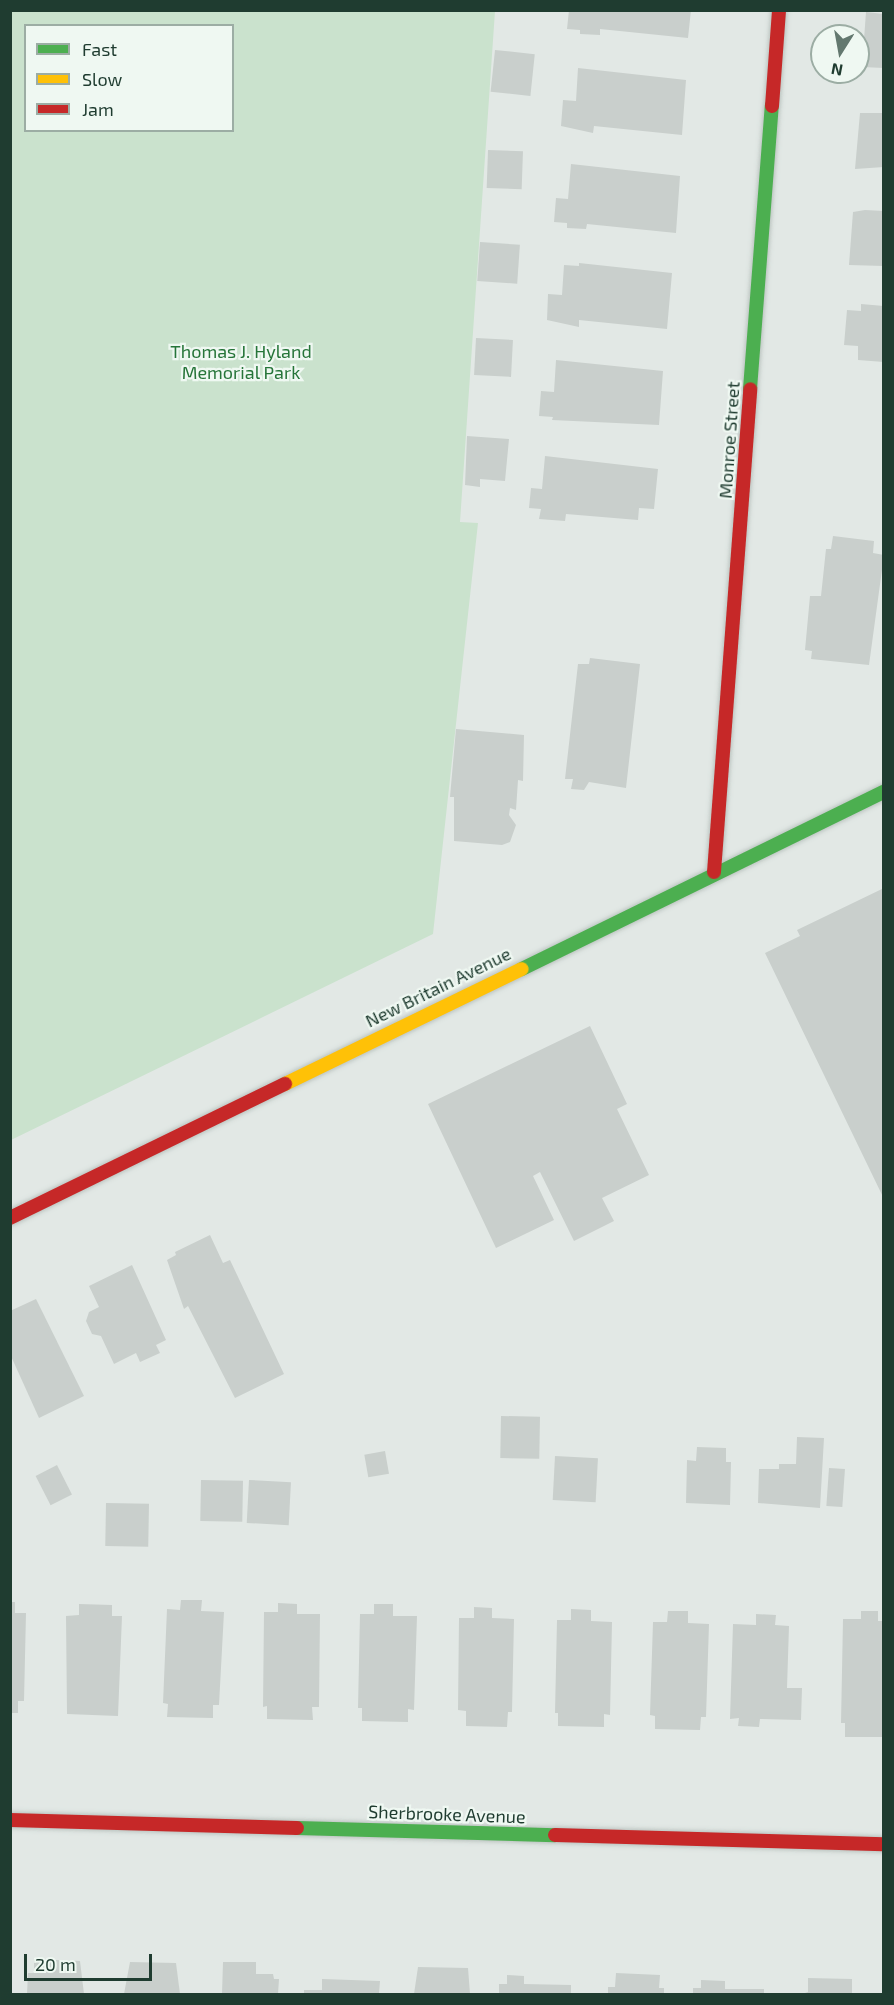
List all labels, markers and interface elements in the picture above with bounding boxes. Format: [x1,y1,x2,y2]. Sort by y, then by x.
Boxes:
legend [24,24,234,132]
north arrow [810,24,870,84]
text: Fast [82,38,117,60]
text: N [829,60,844,81]
text: Slow [82,68,122,90]
text: Jam [82,98,114,120]
park label: Thomas J. Hyland Memorial Park [170,341,312,384]
street label: Monroe Street [714,381,744,499]
street label: New Britain Avenue [361,942,515,1032]
street label: Sherbrooke Avenue [368,1800,526,1828]
scale bar [27,1942,154,1980]
text: 20 m [35,1953,76,1975]

